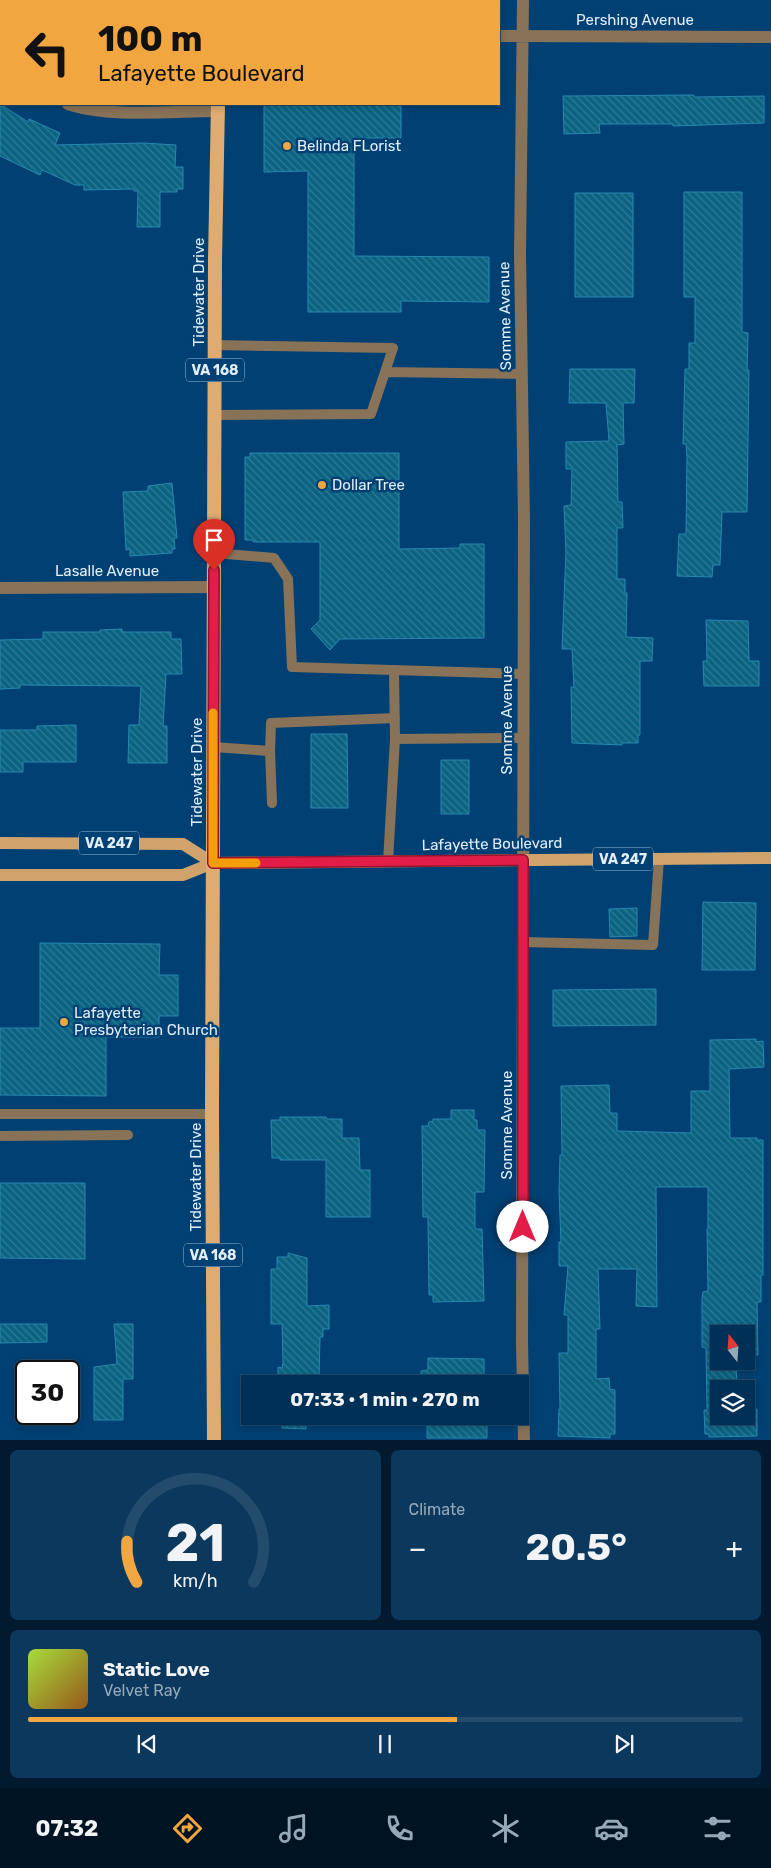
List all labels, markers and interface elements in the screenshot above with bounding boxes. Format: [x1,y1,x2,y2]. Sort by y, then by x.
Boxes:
street label: Pershing Avenue [576,11,694,29]
text: 100 m [98,18,203,60]
icon: left [15,20,80,85]
text: Lafayette Boulevard [98,60,305,87]
place label: Belinda FLorist [297,137,401,155]
marker: Belinda FLorist [281,140,293,152]
street label: Tidewater Drive [190,238,208,346]
street label: Somme Avenue [495,261,515,371]
road number: VA 168 [186,358,244,382]
place label: Dollar Tree [332,476,405,494]
marker: Dollar Tree [316,479,328,491]
pin [193,519,235,570]
icon: arrive [200,526,228,554]
street label: Lasalle Avenue [55,562,159,580]
street label: Somme Avenue [498,666,516,774]
street label: Tidewater Drive [188,718,206,826]
road number: VA 247 [79,831,139,854]
street label: Lafayette Boulevard [421,834,563,854]
road number: VA 247 [593,848,653,871]
place label: Lafayette Presbyterian Church [74,1004,218,1039]
marker: Lafayette Presbyterian Church [58,1016,70,1028]
street label: Somme Avenue [498,1071,516,1179]
street label: Tidewater Drive [187,1123,205,1231]
position arrow [496,1200,548,1252]
road number: VA 168 [184,1244,242,1266]
north arrow [710,1325,755,1370]
map controls [710,1325,755,1425]
speed limit sign: 30 [15,1360,80,1425]
button: layers [710,1380,755,1425]
text: 07:33 · 1 min · 270 m [290,1388,480,1411]
text: Climate [409,1500,465,1519]
text: 21 [165,1512,225,1574]
text: 20.5° [526,1524,627,1570]
text: − [409,1532,427,1565]
text: + [726,1532,743,1565]
text: km/h [173,1570,218,1591]
text: Static Love [103,1658,210,1681]
text: Velvet Ray [103,1681,181,1700]
icon: previous [133,1730,161,1758]
icon: pause [371,1730,399,1758]
icon: next [610,1730,638,1758]
icon: directions [170,1811,205,1846]
icon: music [276,1811,311,1846]
icon: phone [382,1811,417,1846]
icon: climate [488,1811,523,1846]
icon: car [594,1811,629,1846]
icon: filters [700,1811,735,1846]
text: 07:32 [36,1815,98,1842]

